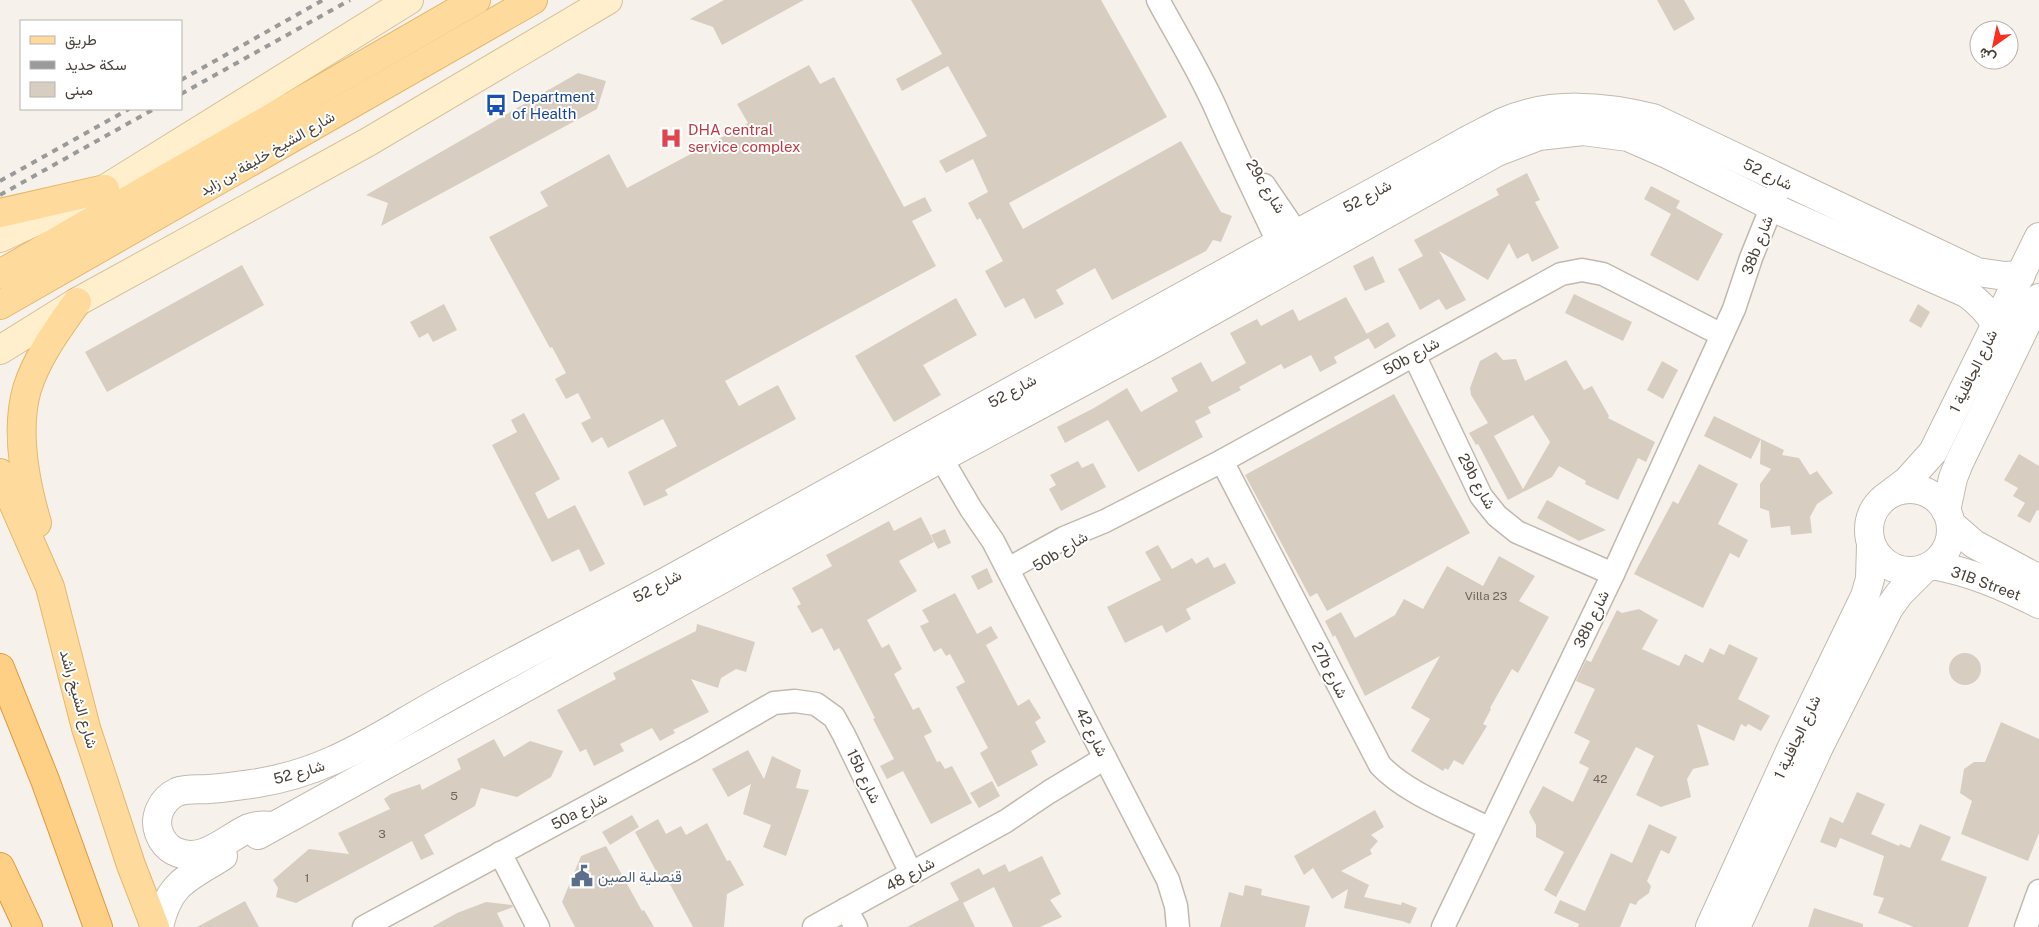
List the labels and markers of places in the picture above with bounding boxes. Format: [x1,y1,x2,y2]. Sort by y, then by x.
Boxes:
place label: Department of Health [512,88,595,122]
bus stop icon: Department of Health [483,92,509,118]
place label: DHA central service complex [688,121,800,155]
hospital icon: DHA central service complex [658,125,684,151]
public building icon: قنصلية الصين [569,863,595,889]
place label: قنصلية الصين [598,868,682,887]

